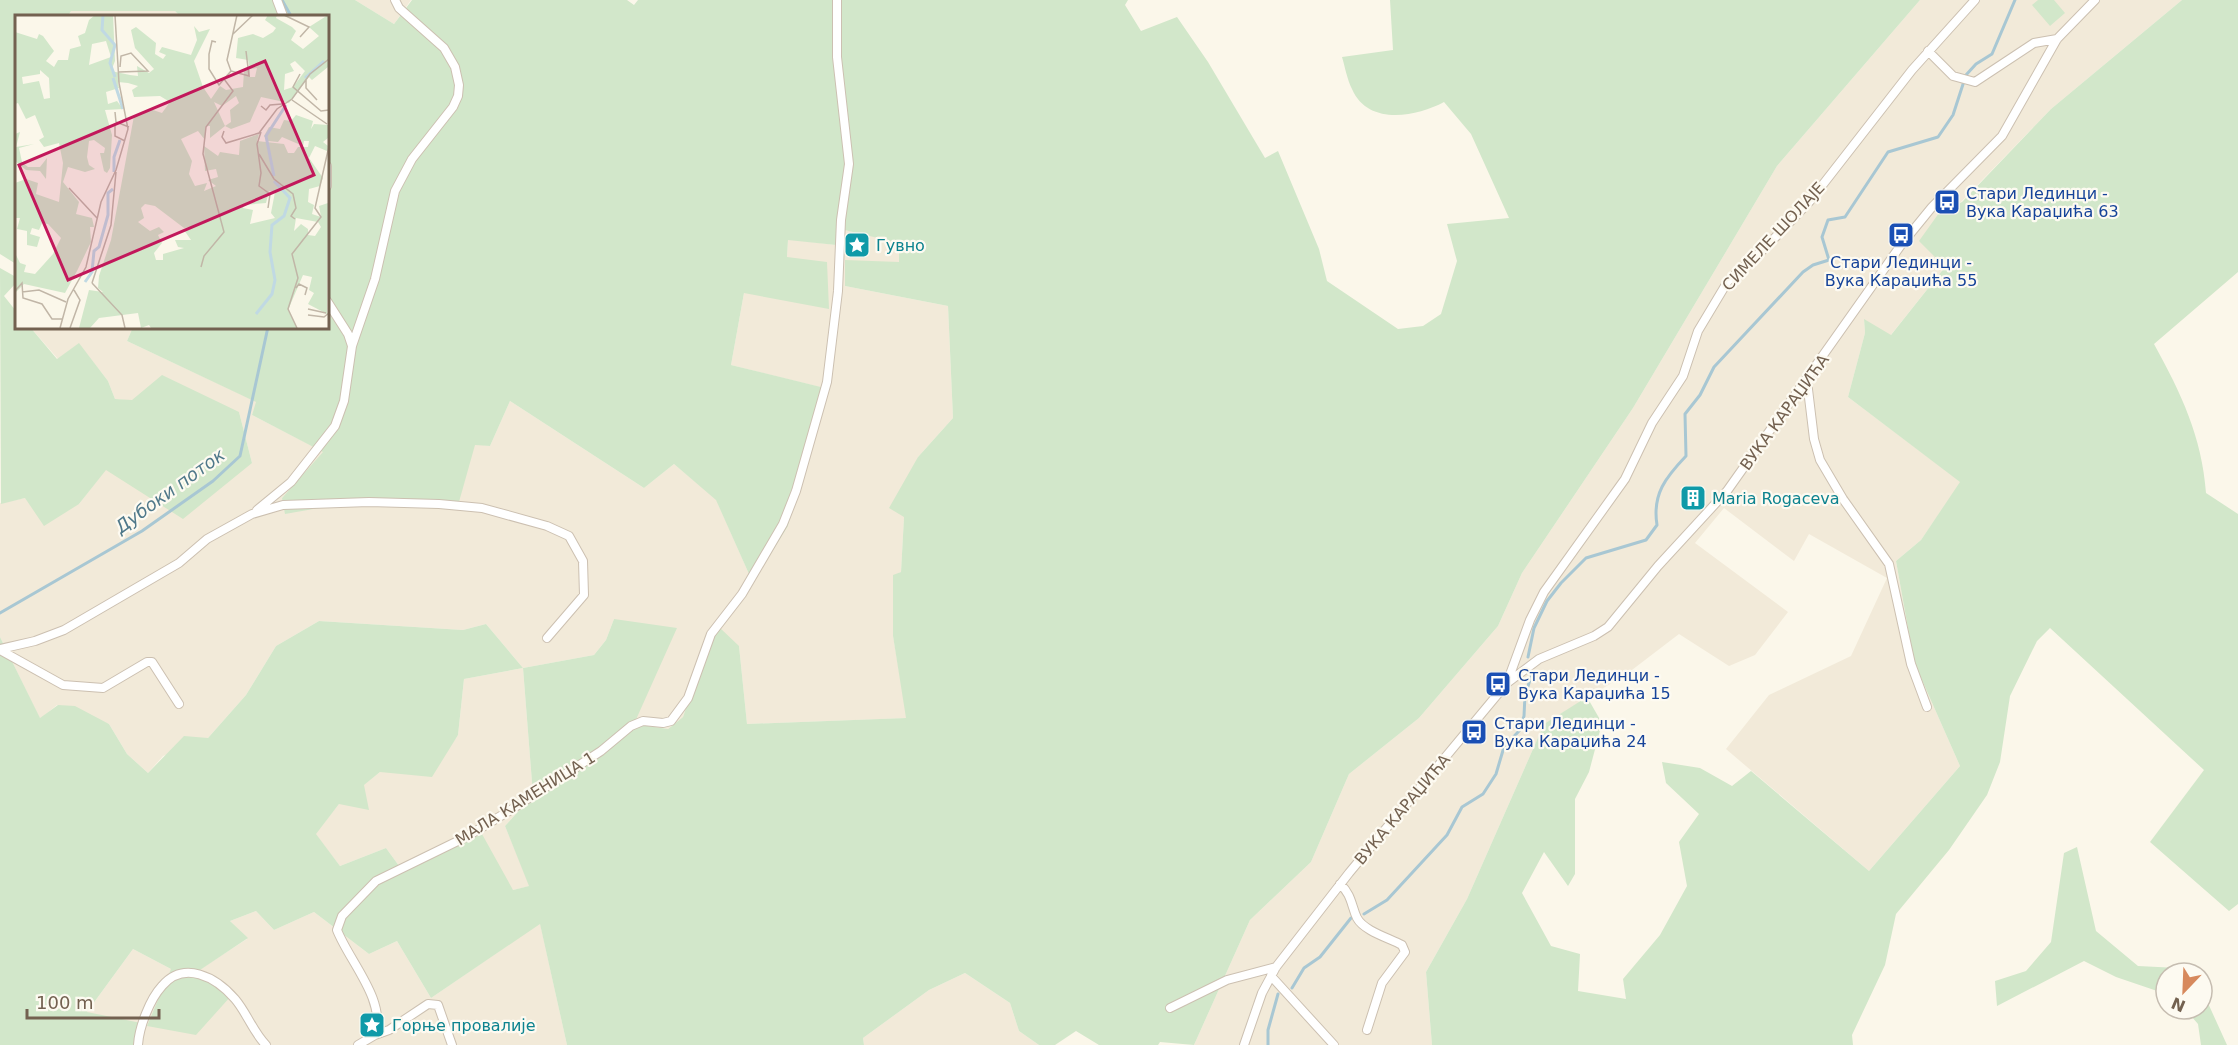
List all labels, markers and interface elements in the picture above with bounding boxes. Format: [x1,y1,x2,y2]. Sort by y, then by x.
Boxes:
inset map [15,15,328,328]
street label: СИМЕЛЕ ШОЛАЈЕ [1718,178,1829,295]
place label: Стари Лединци - Вука Караџића 63 [1966,184,2119,221]
bus stop icon: Стари Лединци - Вука Караџића 63 [1932,187,1962,217]
bus stop icon: Стари Лединци - Вука Караџића 55 [1886,220,1916,250]
place icon: Гувно [842,230,872,260]
place label: Гувно [876,236,925,255]
place label: Стари Лединци - Вука Караџића 55 [1825,253,1977,290]
street label: ВУКА КАРАЏИЋА [1736,351,1833,474]
water label: Дубоки поток [110,444,229,538]
building icon: Maria Rogaceva [1678,483,1708,513]
place label: Maria Rogaceva [1712,489,1840,508]
place label: Стари Лединци - Вука Караџића 15 [1518,666,1671,703]
bus stop icon: Стари Лединци - Вука Караџића 15 [1483,669,1513,699]
place label: Стари Лединци - Вука Караџића 24 [1494,714,1647,751]
bus stop icon: Стари Лединци - Вука Караџића 24 [1459,717,1489,747]
street label: МАЛА КАМЕНИЦА 1 [452,748,599,849]
street label: ВУКА КАРАЏИЋА [1351,750,1454,868]
north arrow [2154,961,2214,1021]
scale bar [27,982,159,1020]
text: 100 m [36,992,94,1013]
text: N [2168,993,2188,1016]
place icon: Горње провалије [357,1010,387,1040]
place label: Горње провалије [392,1016,536,1035]

